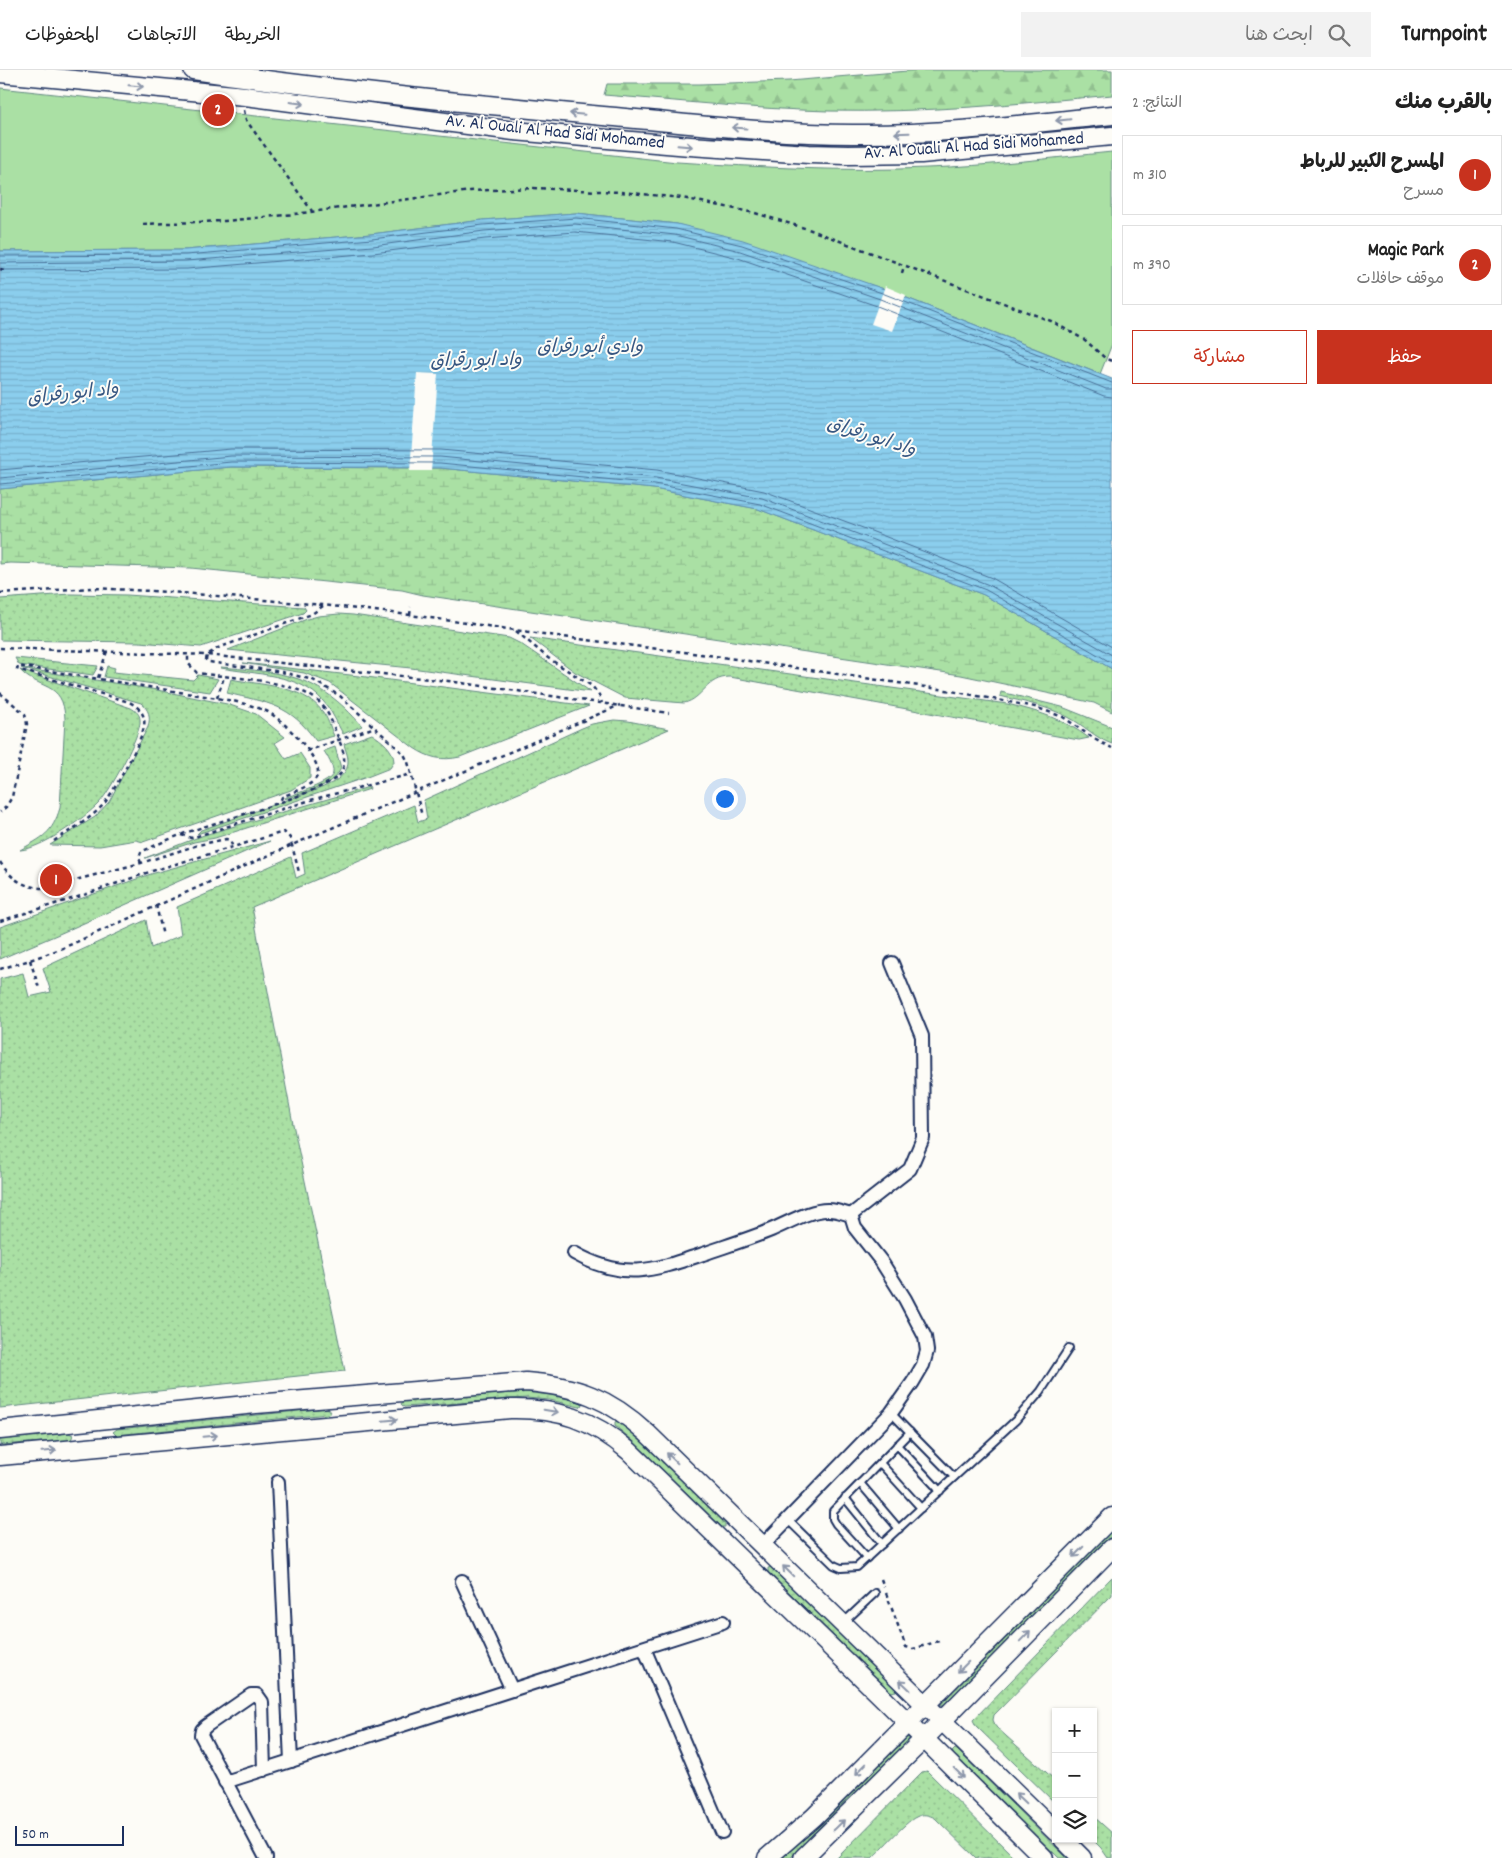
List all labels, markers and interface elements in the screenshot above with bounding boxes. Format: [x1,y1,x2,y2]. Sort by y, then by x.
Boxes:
search box [1021,12,1371,57]
text: Turnpoint [1401,18,1487,52]
icon: search [1325,21,1353,49]
text: ابحث هنا [1245,23,1313,50]
text: المحفوظات [25,24,99,49]
text: الاتجاهات [127,24,197,49]
text: الخريطة [225,24,281,49]
one-way arrow [127,81,143,91]
text: بالقرب منك [1395,89,1492,119]
pin: 2 [202,91,234,129]
text: النتائج: 2 [1132,92,1182,115]
one-way arrow [289,98,305,108]
street label: Av. Al Ouali Al Had Sidi Mohamed [444,109,666,157]
one-way arrow [570,109,586,118]
one-way arrow [1056,115,1072,125]
one-way arrow [732,123,748,132]
street label: Av. Al Ouali Al Had Sidi Mohamed [863,127,1085,167]
one-way arrow [894,129,910,138]
one-way arrow [676,141,692,150]
text: المسرح الكبير للرباط [1300,150,1444,177]
text: 310 m [1133,164,1167,187]
text: 1 [1473,164,1477,187]
text: مسرح [1403,180,1444,203]
text: Magic Park [1368,238,1444,265]
text: 390 m [1133,254,1171,277]
text: 2 [1472,254,1479,277]
text: موقف حافلات [1357,268,1444,291]
button: مشاركة [1132,330,1307,384]
button: حفظ [1317,330,1492,384]
water label: وادي أبو رقراق [537,335,643,362]
water label: واد ابو رقراق [430,348,522,376]
water label: واد ابو رقراق [26,377,120,413]
water label: واد ابو رقراق [823,411,919,465]
your location [712,786,738,812]
pin: 1 [40,861,72,899]
one-way arrow [543,1407,559,1417]
one-way arrow [381,1415,397,1425]
one-way arrow [202,1432,218,1441]
one-way arrow [40,1447,56,1456]
one-way arrow [667,1452,679,1464]
one-way arrow [1071,1546,1084,1558]
one-way arrow [782,1565,794,1578]
one-way arrow [1019,1630,1031,1642]
one-way arrow [957,1660,969,1672]
one-way arrow [898,1679,911,1691]
map controls [1052,1708,1097,1843]
button: + [1052,1708,1097,1753]
button: − [1052,1753,1097,1798]
one-way arrow [855,1763,867,1775]
one-way arrow [953,1767,965,1780]
one-way arrow [1015,1792,1027,1804]
button: layers [1052,1798,1097,1843]
one-way arrow [832,1819,845,1831]
scale bar [15,1823,124,1846]
text: 50 m [22,1825,49,1845]

